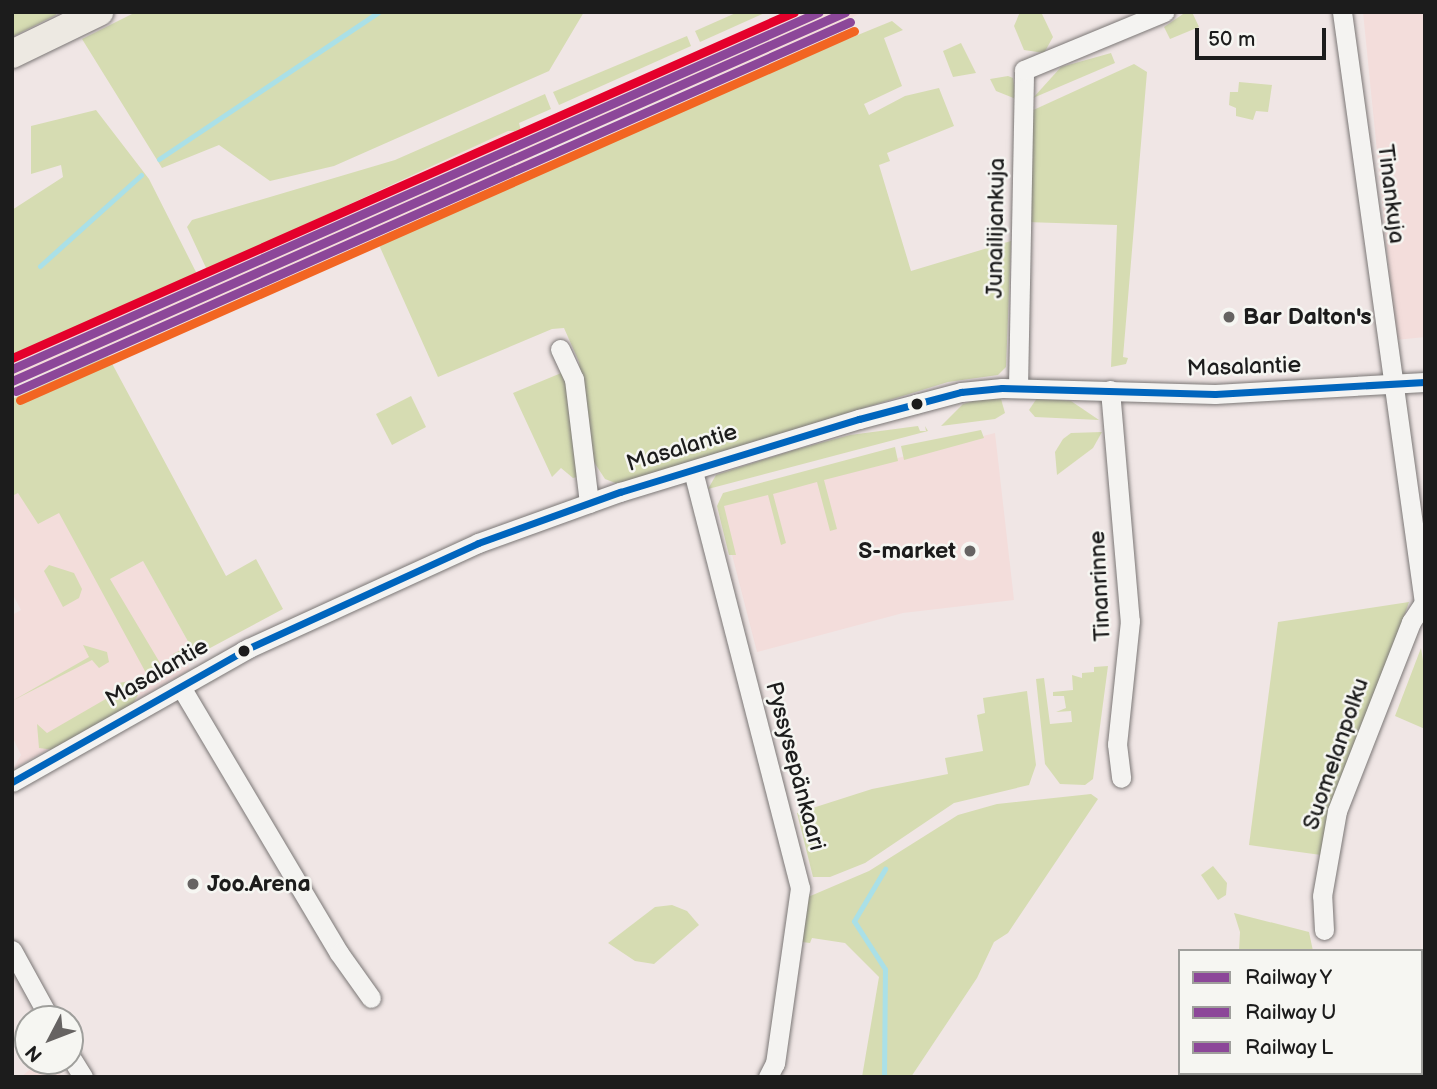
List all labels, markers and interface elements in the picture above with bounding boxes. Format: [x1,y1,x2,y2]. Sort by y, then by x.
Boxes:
scale bar [1199,14,1330,58]
text: 50 m [1208,27,1255,52]
street label: Tinankuja [1371,143,1411,245]
street label: Junailijankuja [981,157,1011,299]
place label: Bar Dalton's [1243,303,1372,331]
marker: Bar Dalton's [1221,309,1237,325]
street label: Masalantie [1186,351,1302,383]
unlabelled marker [910,397,924,411]
street label: Masalantie [623,418,741,478]
street label: Tinanrinne [1083,530,1117,642]
place label: S-market [858,537,956,565]
marker: S-market [962,543,978,559]
street label: Masalantie [101,632,213,714]
unlabelled marker [237,644,251,658]
street label: Suomelanpolku [1297,674,1375,834]
street label: Pyssysepänkaari [759,679,831,853]
place label: Joo.Arena [207,870,311,898]
marker: Joo.Arena [185,876,201,892]
legend [1178,949,1423,1075]
text: Railway Y [1245,965,1332,990]
text: Railway U [1245,1000,1336,1025]
north arrow [14,1005,84,1075]
text: Railway L [1245,1035,1333,1060]
text: N [21,1040,48,1066]

